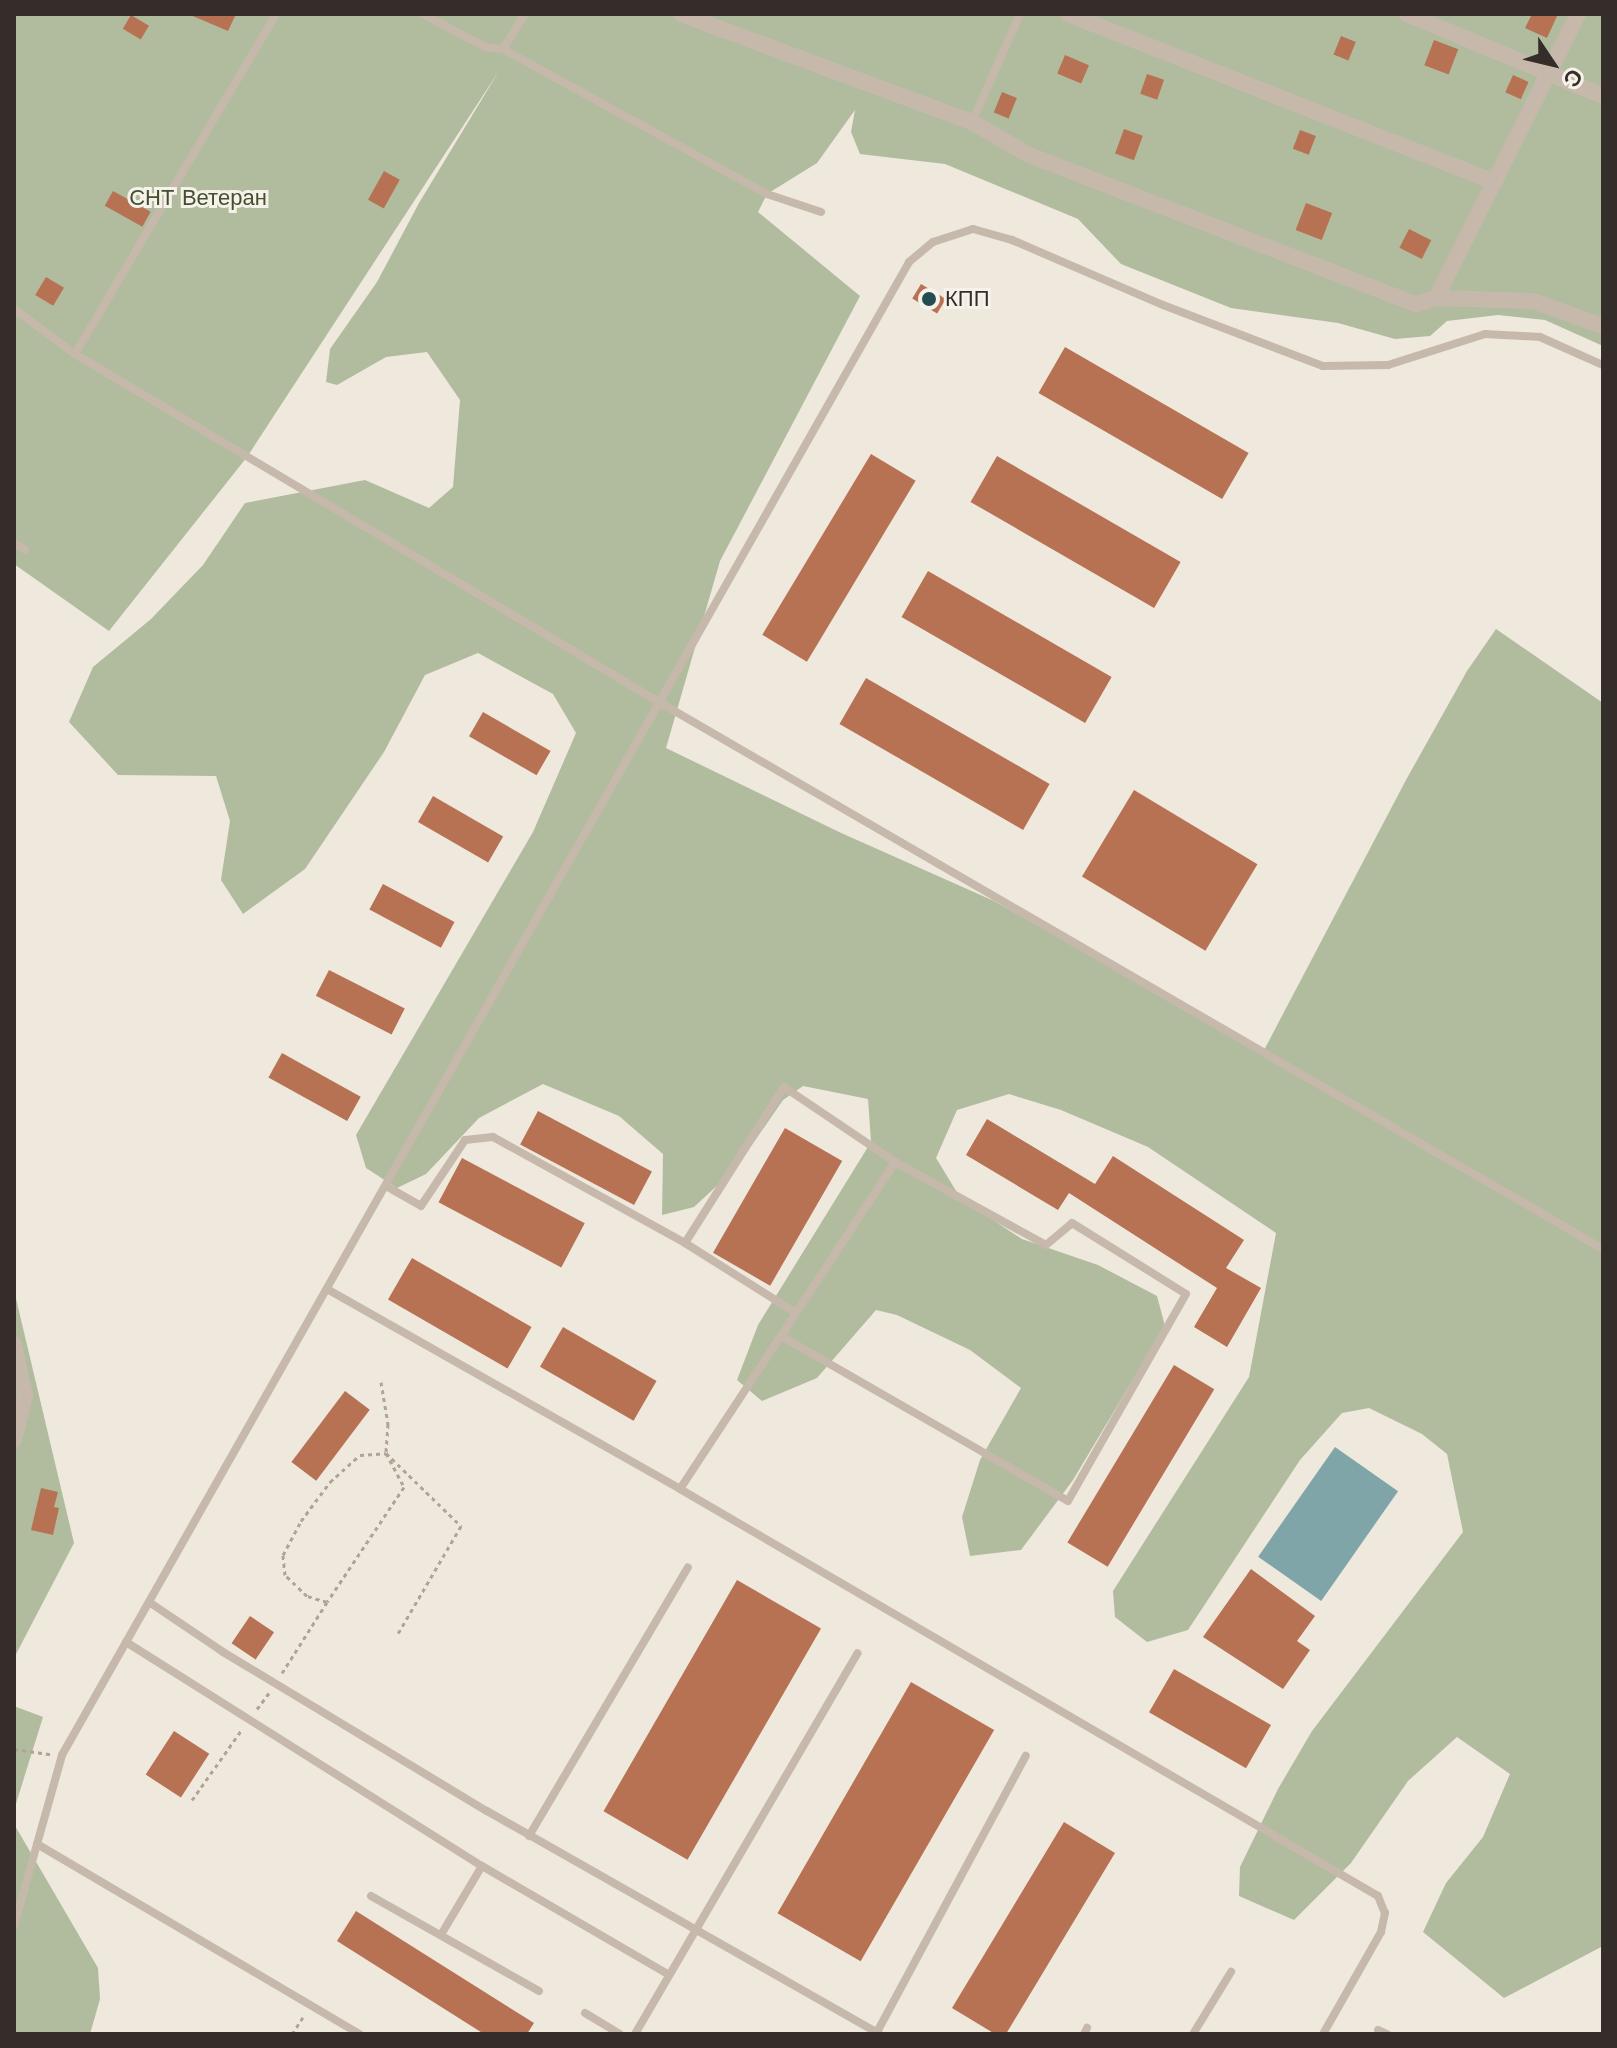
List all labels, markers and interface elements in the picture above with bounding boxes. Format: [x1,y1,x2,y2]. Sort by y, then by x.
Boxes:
north arrow [1513,24,1593,104]
text: С [1558,64,1588,92]
park label: СНТ Ветеран [129,185,267,211]
place label: КПП [945,286,989,312]
marker: КПП [920,290,938,308]

